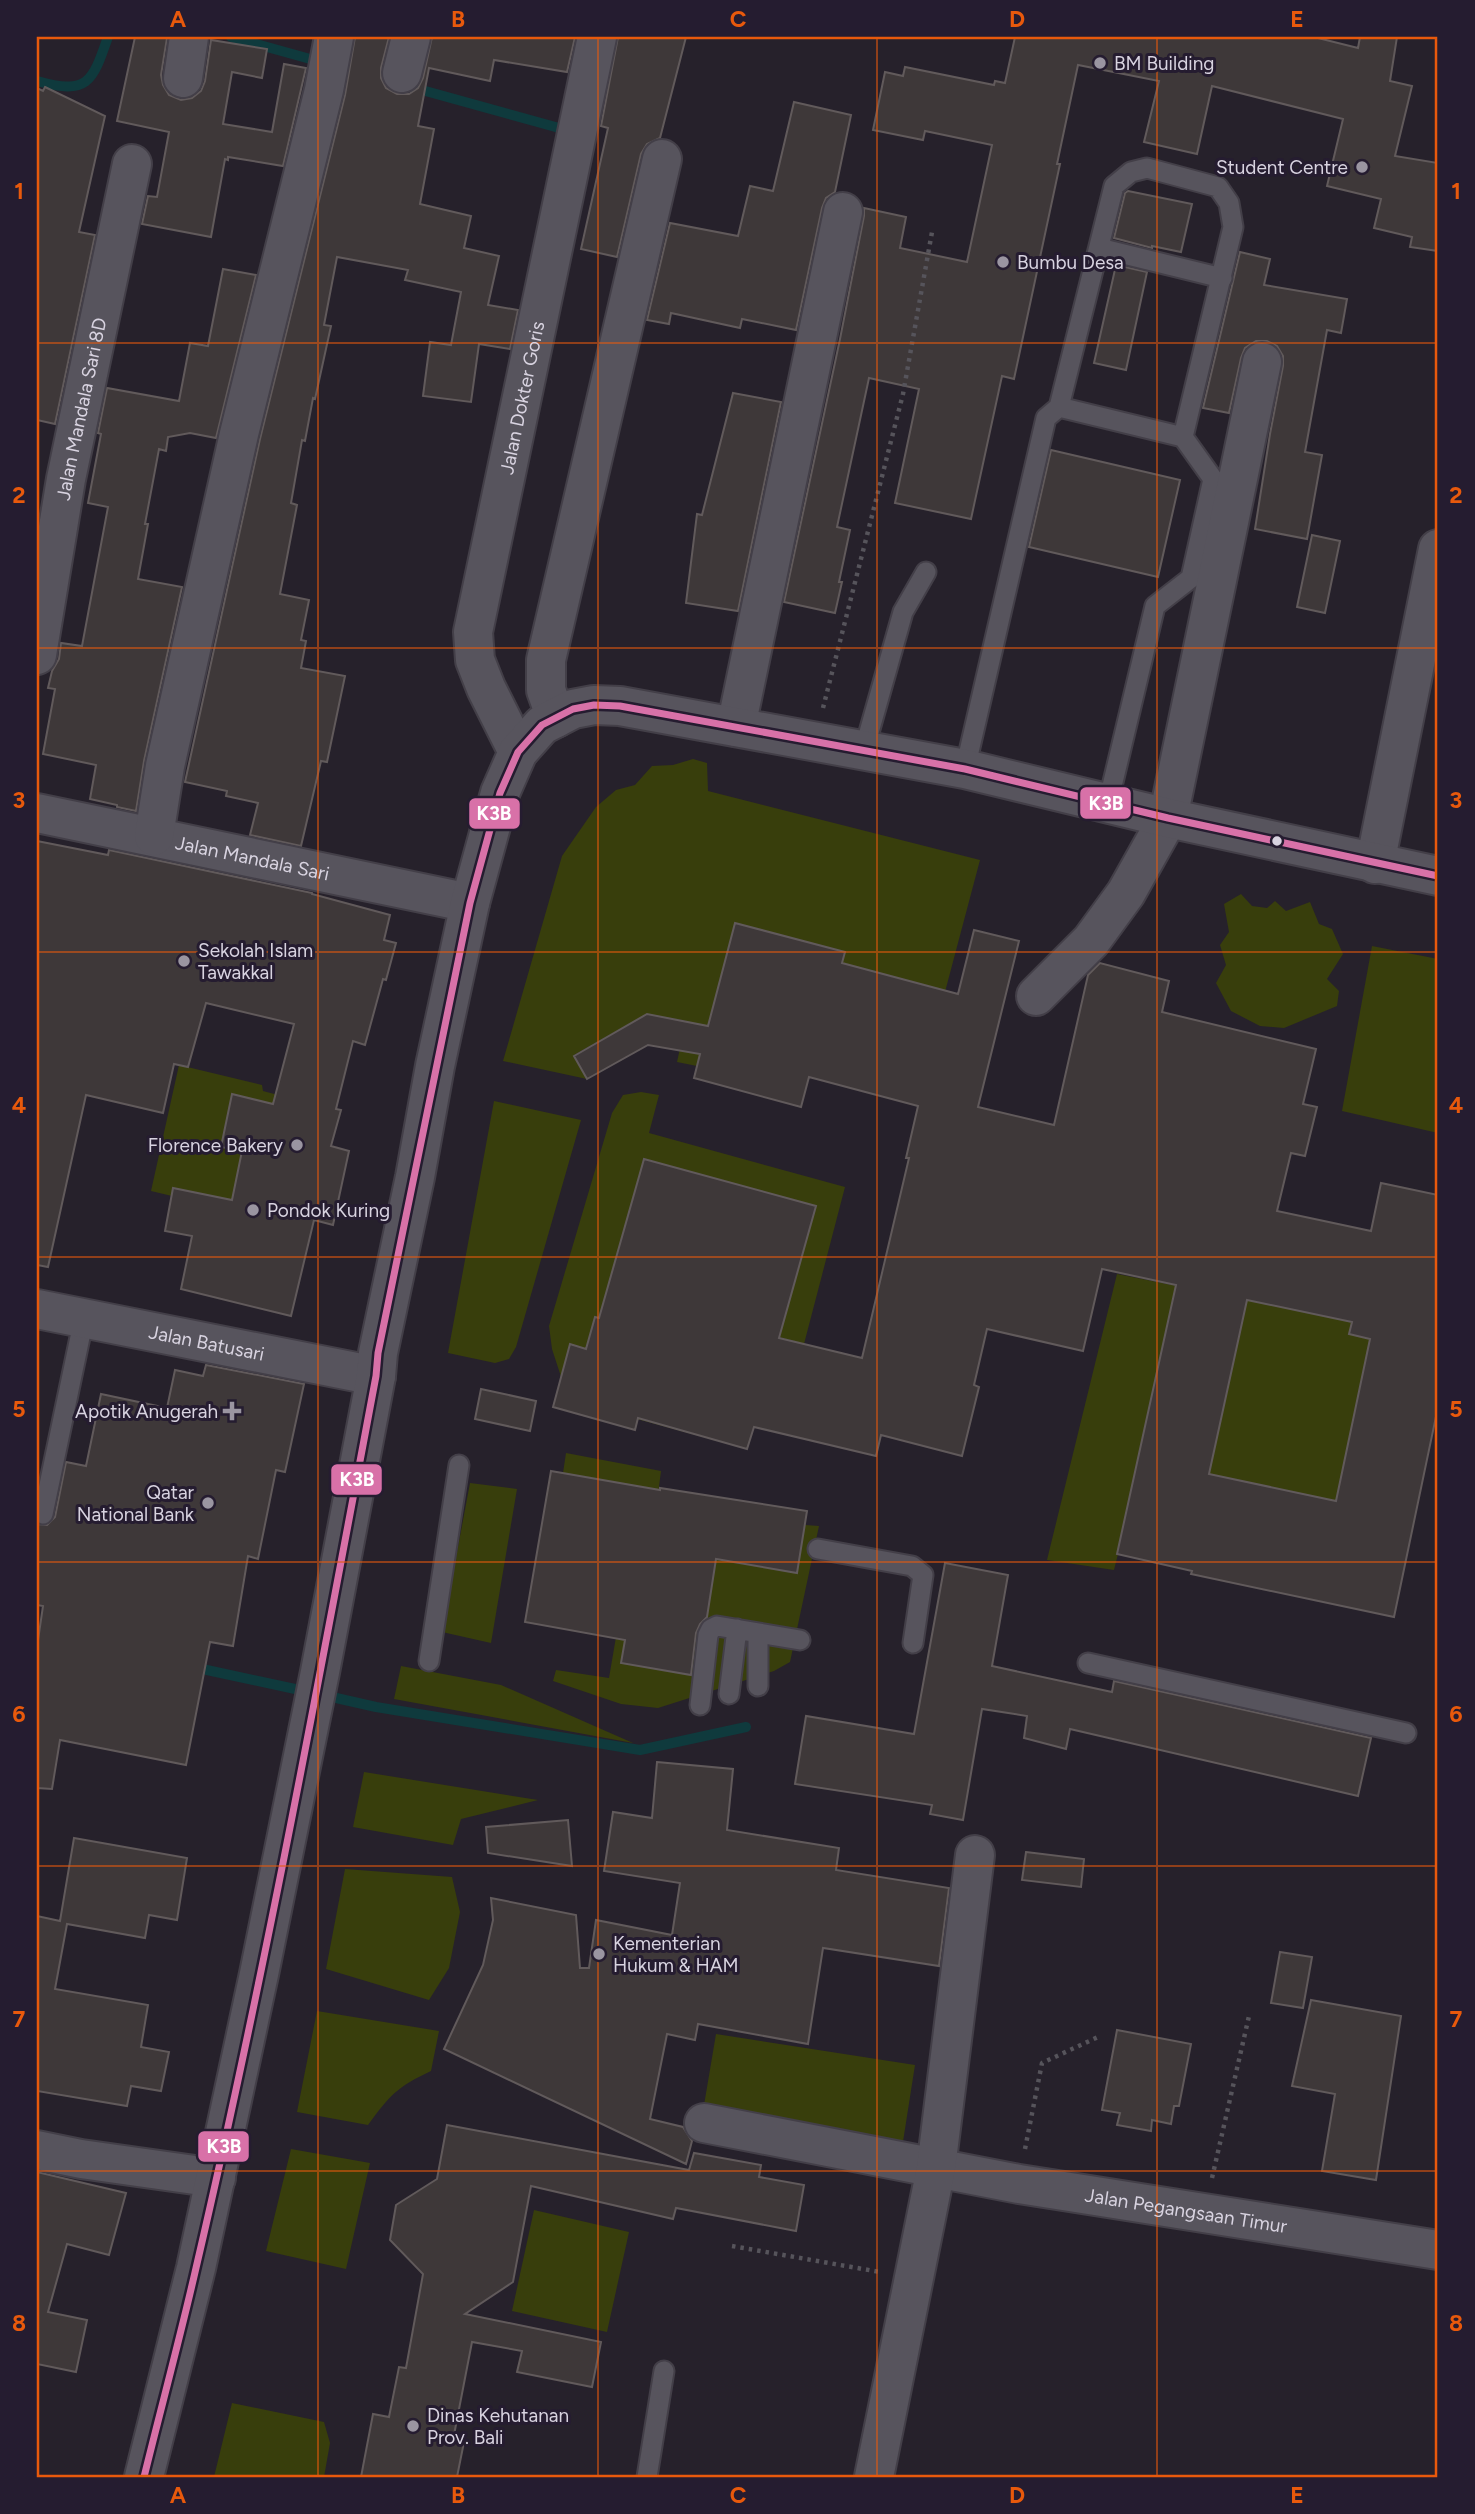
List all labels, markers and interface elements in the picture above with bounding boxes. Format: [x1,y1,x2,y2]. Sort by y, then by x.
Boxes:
text: A [170,5,187,33]
text: B [451,5,465,33]
text: C [730,5,747,33]
text: D [1009,5,1025,33]
text: E [1290,5,1304,33]
place label: BM Building [1114,52,1214,75]
marker: BM Building [1092,55,1108,71]
place label: Student Centre [1216,156,1348,179]
marker: Student Centre [1354,159,1370,175]
text: 1 [14,177,24,205]
text: 1 [1451,177,1461,205]
place label: Bumbu Desa [1017,251,1124,274]
marker: Bumbu Desa [995,254,1011,270]
street label: Jalan Mandala Sari 8D [51,315,111,502]
street label: Jalan Dokter Goris [495,319,549,476]
text: 2 [12,481,26,509]
text: 2 [1449,481,1463,509]
text: 3 [13,786,25,814]
line badge: K3B [1079,786,1132,820]
text: 3 [1450,786,1462,814]
text: K3B [1089,792,1123,815]
line badge: K3B [468,797,521,830]
text: K3B [477,802,511,825]
street label: Jalan Mandala Sari [173,831,331,885]
unlabelled marker [1270,834,1284,848]
place label: Sekolah Islam Tawakkal [198,939,313,984]
marker: Sekolah Islam Tawakkal [176,953,192,969]
text: 4 [12,1091,26,1119]
text: 4 [1449,1091,1463,1119]
place label: Florence Bakery [148,1134,283,1157]
marker: Florence Bakery [289,1137,305,1153]
place label: Pondok Kuring [267,1199,390,1222]
marker: Pondok Kuring [245,1202,261,1218]
street label: Jalan Batusari [147,1320,266,1365]
text: 5 [12,1395,26,1423]
text: 5 [1449,1395,1463,1423]
place label: Apotik Anugerah [75,1400,218,1423]
marker: Apotik Anugerah [224,1403,240,1419]
line badge: K3B [330,1463,383,1496]
text: K3B [340,1468,374,1491]
place label: Qatar National Bank [77,1481,195,1526]
marker: Qatar National Bank [200,1495,216,1511]
text: 6 [12,1700,26,1728]
text: 6 [1449,1700,1463,1728]
place label: Kementerian Hukum & HAM [613,1932,739,1977]
marker: Kementerian Hukum & HAM [591,1946,607,1962]
text: 7 [13,2005,26,2033]
text: 7 [1450,2005,1463,2033]
line badge: K3B [197,2130,250,2163]
text: K3B [207,2135,241,2158]
street label: Jalan Pegangsaan Timur [1083,2183,1289,2238]
text: 8 [12,2309,26,2337]
text: 8 [1449,2309,1463,2337]
place label: Dinas Kehutanan Prov. Bali [427,2404,569,2449]
marker: Dinas Kehutanan Prov. Bali [405,2418,421,2434]
text: A [170,2481,187,2509]
text: B [451,2481,465,2509]
text: C [730,2481,747,2509]
text: D [1009,2481,1025,2509]
text: E [1290,2481,1304,2509]

